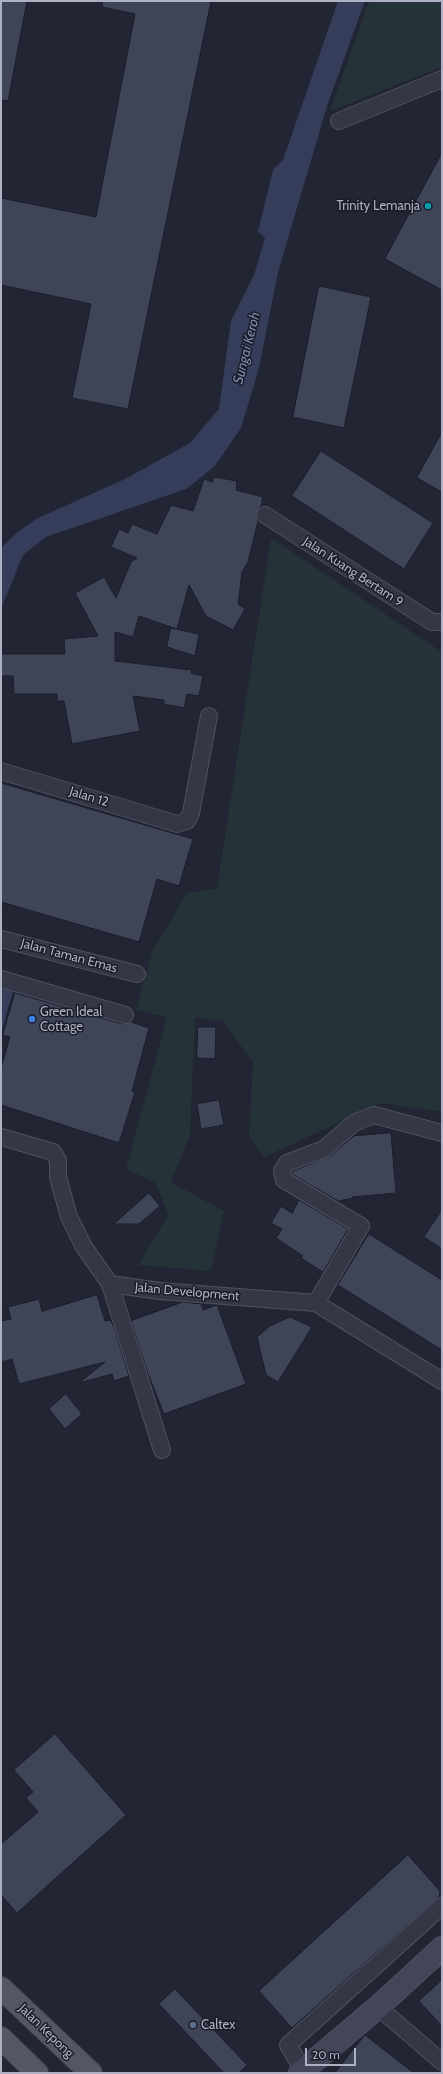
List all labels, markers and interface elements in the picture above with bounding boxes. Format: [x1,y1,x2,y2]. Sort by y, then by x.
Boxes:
place label: Trinity Lemanja [337,198,420,214]
marker: Trinity Lemanja [423,201,433,211]
water label: Sungai Keroh [230,310,264,386]
street label: Jalan Kuang Bertam 9 [300,534,406,610]
street label: Jalan 12 [68,784,110,810]
street label: Jalan Taman Emas [19,936,119,976]
place label: Green Ideal Cottage [40,1004,102,1035]
marker: Green Ideal Cottage [27,1014,37,1024]
street label: Jalan Development [134,1280,240,1304]
street label: Jalan Kepong [15,2001,77,2061]
place label: Caltex [201,2017,235,2033]
marker: Caltex [188,2020,198,2030]
scale bar [307,2040,358,2066]
text: 20 m [312,2047,340,2062]

